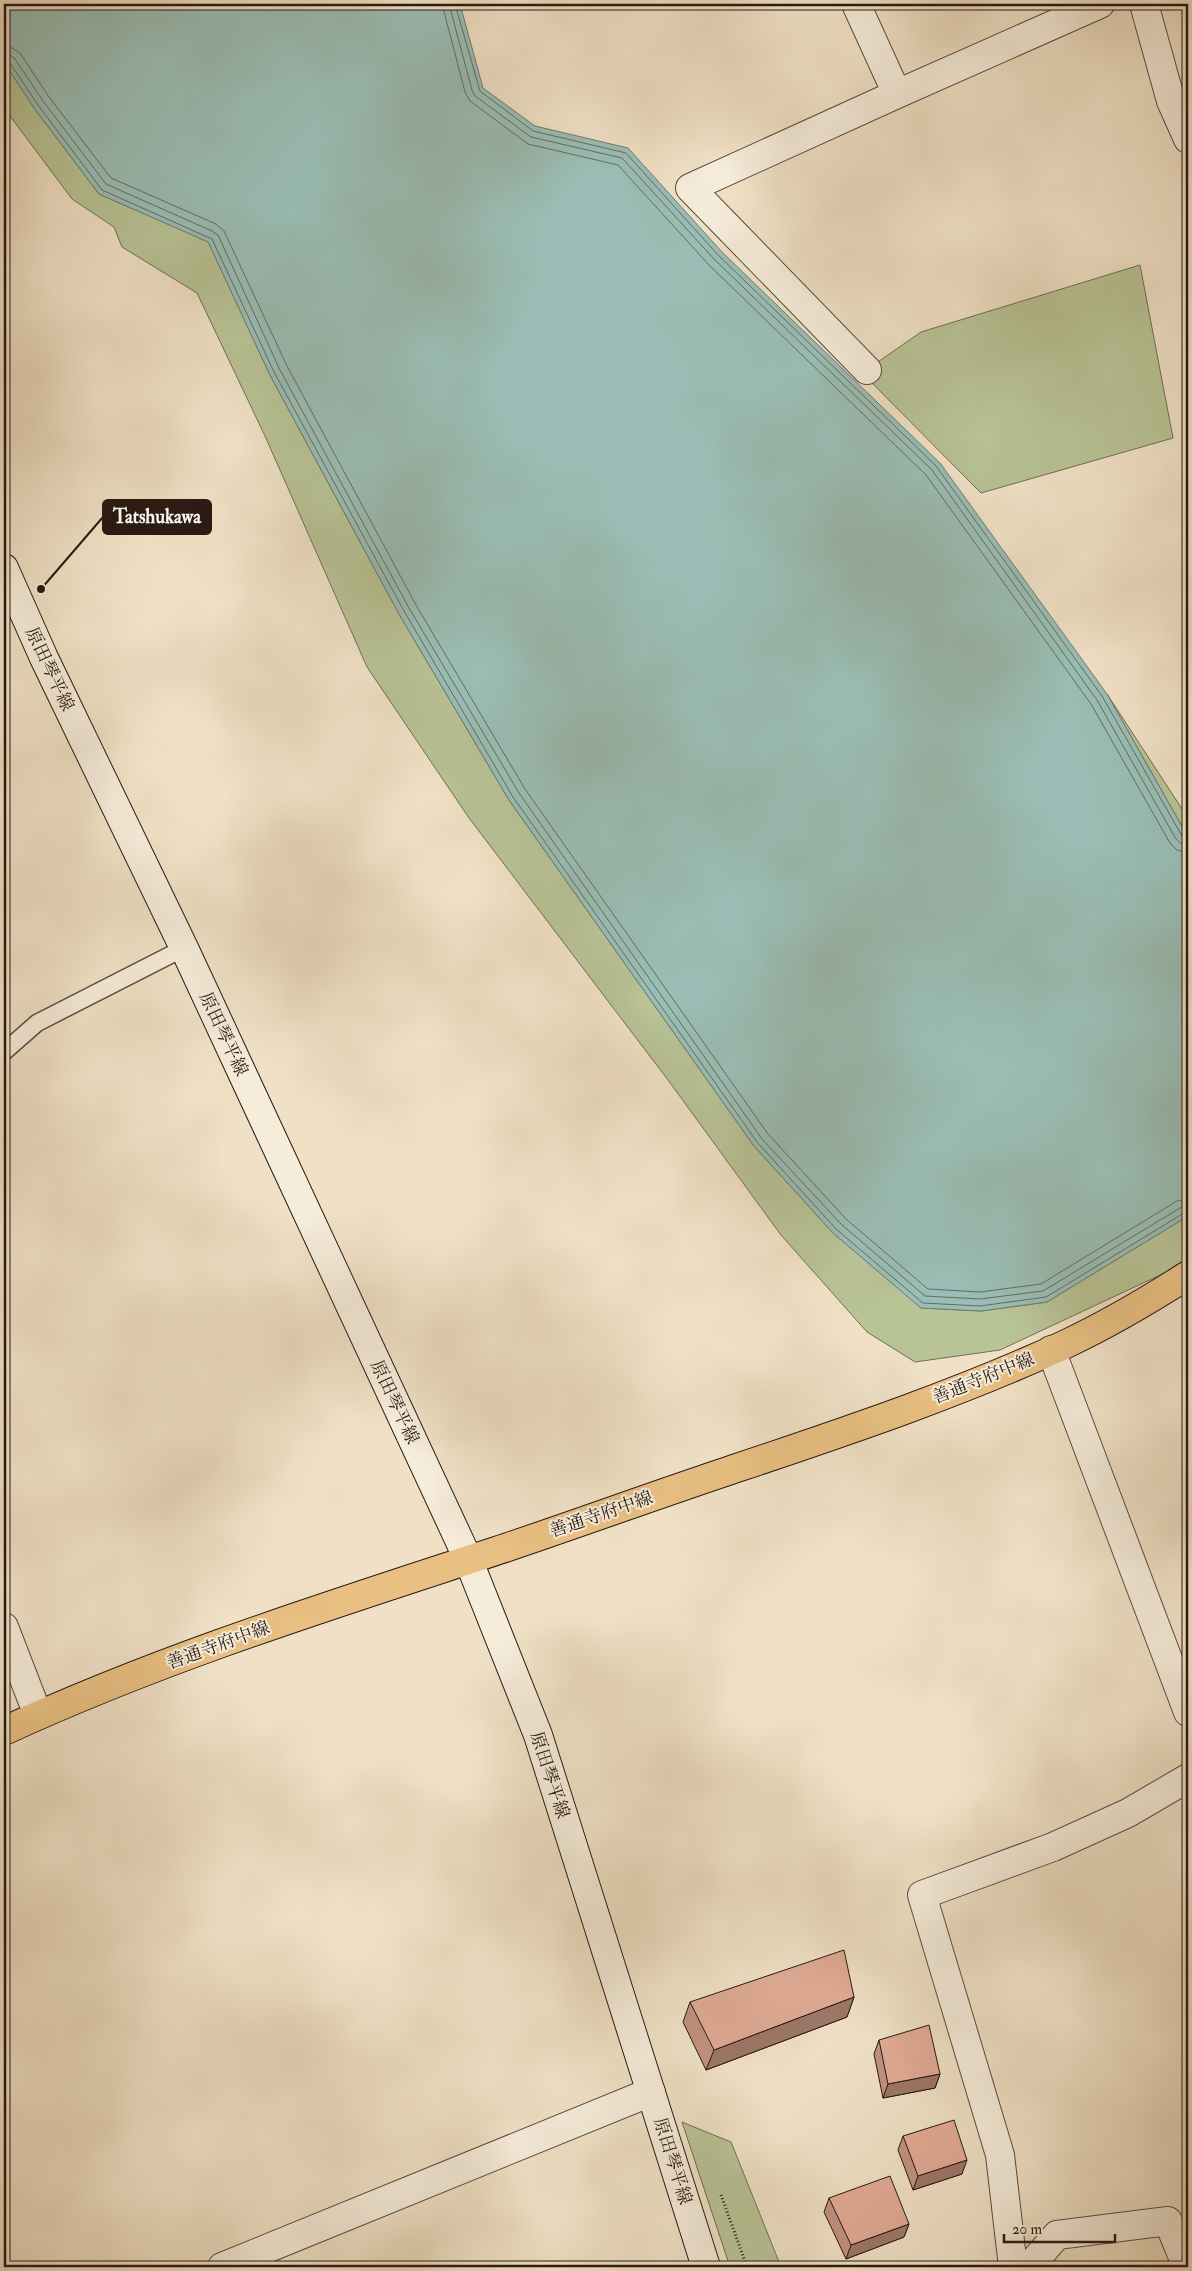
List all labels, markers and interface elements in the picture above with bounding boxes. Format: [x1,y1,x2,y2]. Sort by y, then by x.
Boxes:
callout: Tatshukawa [103,500,211,534]
text: Tatshukawa [112,505,202,529]
street label: 原田琴平線 [20,624,79,715]
street label: 原田琴平線 [194,989,253,1080]
street label: 善通寺府中線 [929,1348,1038,1409]
street label: 原田琴平線 [365,1357,424,1448]
street label: 善通寺府中線 [546,1486,656,1543]
street label: 善通寺府中線 [163,1616,273,1675]
street label: 原田琴平線 [525,1729,574,1822]
street label: 原田琴平線 [648,2115,697,2208]
scale bar [1004,2211,1116,2243]
text: 20 m [1012,2220,1042,2239]

